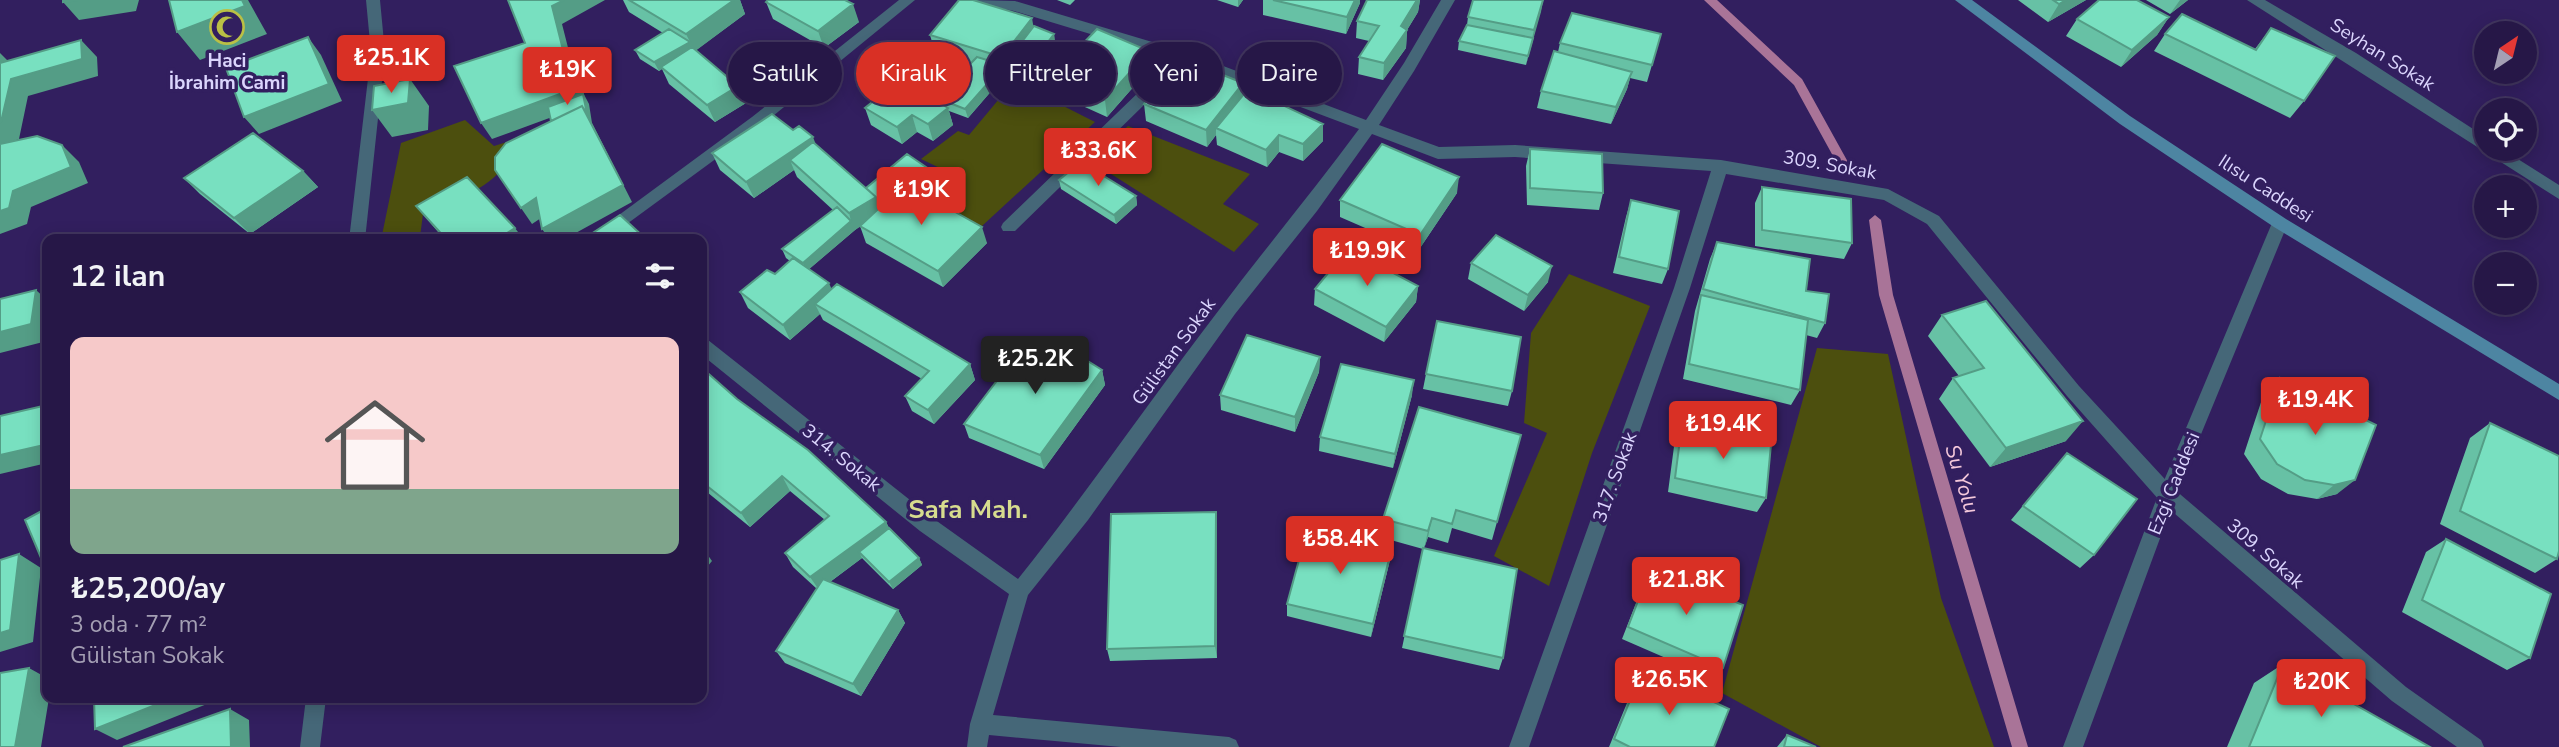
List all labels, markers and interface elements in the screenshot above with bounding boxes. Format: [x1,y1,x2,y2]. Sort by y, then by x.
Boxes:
mosque icon: Haci İbrahim Cami [208,8,246,46]
street label: Seyhan Sokak [2325,12,2440,98]
north arrow [2474,21,2538,84]
map controls [2474,21,2537,315]
pin: ₺25.1K [334,36,448,95]
text: ₺25.1K [353,42,429,73]
chip: Satılık [728,42,842,105]
chip: Kiralık [856,42,971,105]
chip: Filtreler [985,42,1116,105]
chip: Yeni [1130,42,1223,105]
chip: Daire [1237,42,1342,105]
place label: Haci İbrahim Cami [169,48,285,96]
pin: ₺19K [526,48,608,107]
text: ₺19K [539,54,595,85]
button: locate [2474,98,2537,161]
pin: ₺33.6K [1041,128,1155,188]
text: ₺33.6K [1060,135,1136,166]
street label: 309. Sokak [1781,144,1879,186]
street label: Ilısu Caddesi [2213,149,2318,229]
pin: ₺19K [880,168,962,227]
text: ₺19K [893,174,949,205]
button: + [2474,175,2537,238]
pin: ₺19.9K [1310,229,1424,288]
text: ₺19.9K [1329,235,1405,266]
button: − [2474,252,2537,315]
text: 12 ilan [70,256,165,297]
icon: filters [641,257,679,295]
street label: Gülistan Sokak [1126,292,1222,411]
pin: ₺25.2K [978,336,1092,396]
text: ₺25.2K [997,343,1073,374]
pin: ₺19.4K [2258,378,2372,437]
icon: home [312,382,438,508]
text: ₺19.4K [2277,384,2353,415]
pin: ₺19.4K [1666,402,1780,461]
text: ₺19.4K [1685,408,1761,439]
street label: 314. Sokak [796,418,887,498]
street label: 317. Sokak [1587,428,1644,526]
street label: Ezgi Caddesi [2142,428,2206,539]
water label: Su Yolu [1938,441,1986,517]
district label: Safa Mah. [908,492,1028,527]
street label: 309. Sokak [2221,513,2310,595]
pin: ₺58.4K [1283,516,1397,576]
text: ₺58.4K [1302,523,1378,554]
pin: ₺21.8K [1629,558,1743,617]
text: ₺21.8K [1648,564,1724,595]
text: ₺25,200/ay [70,568,225,609]
text: 3 oda · 77 m² [70,609,207,640]
text: Gülistan Sokak [70,640,224,671]
pin: ₺26.5K [1612,658,1726,717]
pin: ₺20K [2280,660,2362,719]
text: ₺26.5K [1631,664,1707,695]
text: ₺20K [2293,666,2349,697]

